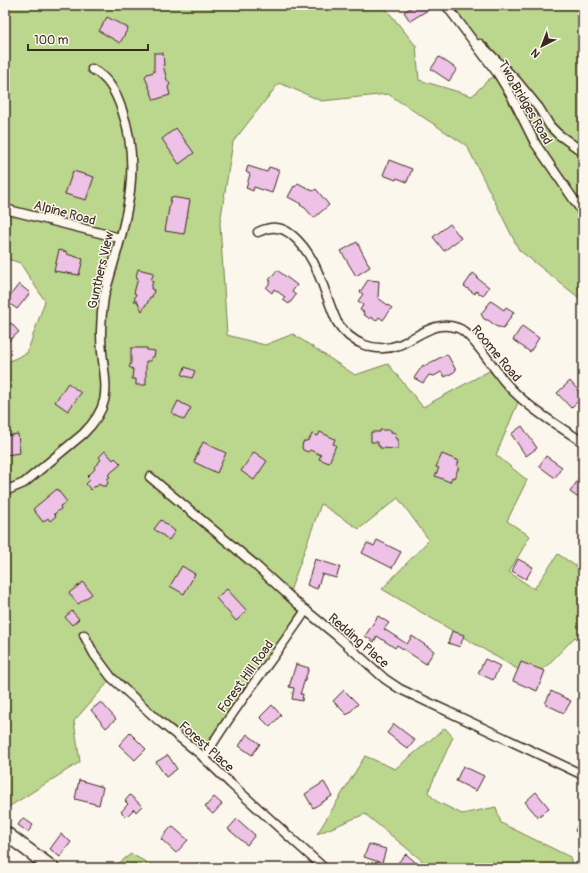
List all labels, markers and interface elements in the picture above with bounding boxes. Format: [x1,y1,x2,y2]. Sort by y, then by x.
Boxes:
scale bar [28,26,148,52]
north arrow [522,26,562,66]
text: 100 m [34,33,69,48]
text: N [528,45,543,60]
street label: Two Bridges Road [495,58,556,147]
street label: Alpine Road [32,197,97,229]
street label: Gunthers View [84,230,118,310]
street label: Roome Road [468,322,524,385]
street label: Redding Place [325,610,392,672]
street label: Forest Hill Road [214,637,277,716]
street label: Forest Place [176,718,237,776]

